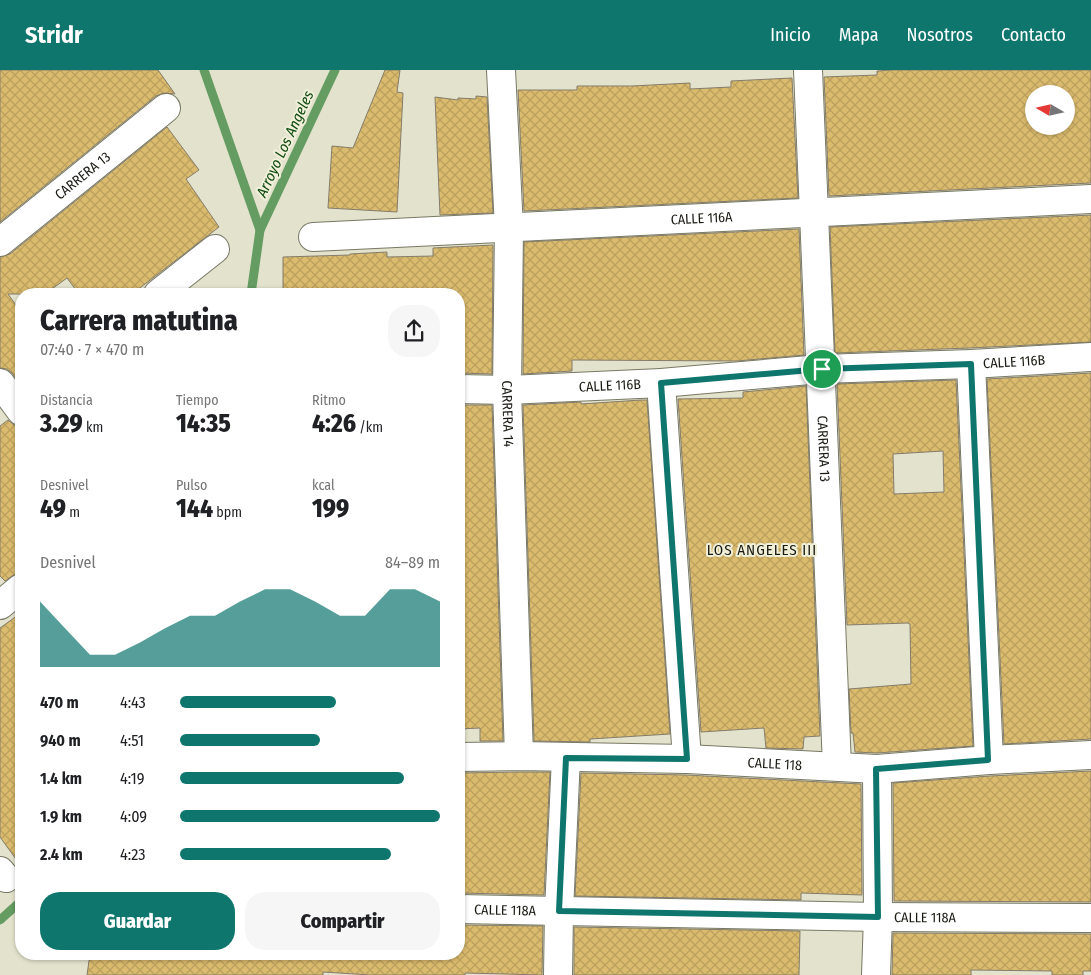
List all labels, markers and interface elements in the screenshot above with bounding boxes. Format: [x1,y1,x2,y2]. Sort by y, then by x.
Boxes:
text: Stridr [25,21,83,49]
text: Inicio [770,24,811,46]
text: Mapa [839,24,879,46]
text: Nosotros [907,24,973,46]
text: Contacto [1001,24,1066,46]
north arrow [1025,85,1075,135]
map controls [1025,85,1075,135]
water label: Arroyo Los Angeles [252,87,318,201]
street label: CARRERA 13 [51,148,114,203]
street label: CALLE 116A [670,208,733,228]
text: Carrera matutina [40,304,238,337]
button: share [388,305,440,357]
text: 07:40 · 7 × 470 m [40,340,144,359]
pin [801,348,843,390]
street label: CALLE 116B [983,351,1046,372]
icon: arrive [808,355,836,383]
street label: CALLE 116B [578,375,642,395]
street label: CARRERA 14 [498,380,517,448]
text: Distancia [40,392,93,409]
text: Tiempo [176,392,219,409]
text: Ritmo [312,392,346,409]
text: 3.29 [40,409,83,439]
text: 14:35 [176,409,231,439]
text: 4:26 [312,409,356,439]
street label: CARRERA 13 [814,415,834,482]
text: km [83,419,103,436]
text: /km [356,419,383,436]
text: Desnivel [40,477,89,494]
text: Pulso [176,477,207,494]
text: kcal [312,477,335,494]
text: 49 [40,494,66,524]
text: 144 [176,494,213,524]
text: 199 [312,494,349,524]
text: m [66,504,80,521]
text: bpm [213,504,242,521]
district label: LOS ANGELES III [707,541,817,559]
text: Desnivel [40,553,96,572]
text: 84–89 m [385,553,440,572]
text: 470 m [40,693,79,712]
text: 4:43 [120,693,146,712]
text: 940 m [40,731,81,750]
text: 4:51 [120,731,144,750]
street label: CALLE 118 [747,754,803,774]
text: 1.4 km [40,769,82,788]
text: 4:19 [120,769,145,788]
text: 1.9 km [40,807,82,826]
text: 4:09 [120,807,147,826]
text: 2.4 km [40,845,83,864]
text: 4:23 [120,845,145,864]
button: Guardar [40,892,235,950]
button: Compartir [245,892,440,950]
street label: CALLE 118A [474,901,537,919]
street label: CALLE 118A [894,909,957,926]

